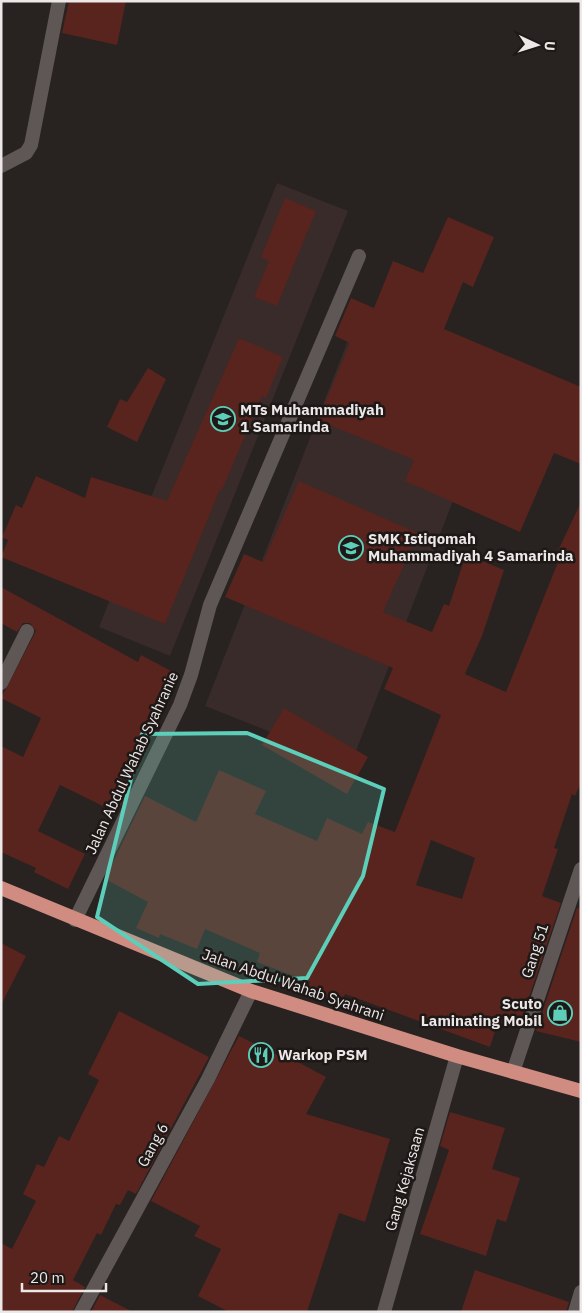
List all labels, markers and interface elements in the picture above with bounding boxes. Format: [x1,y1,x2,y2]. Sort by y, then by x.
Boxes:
north arrow [512,20,562,70]
text: U [541,40,559,51]
place label: MTs Muhammadiyah 1 Samarinda [240,400,384,436]
school or university icon: MTs Muhammadiyah 1 Samarinda [210,406,236,432]
place label: SMK Istiqomah Muhammadiyah 4 Samarinda [368,529,574,565]
school or university icon: SMK Istiqomah Muhammadiyah 4 Samarinda [338,535,364,561]
street label: Jalan Abdul Wahab Syahranie [81,668,182,857]
street label: Gang 51 [517,921,552,981]
street label: Jalan Abdul Wahab Syahrani [200,944,387,1025]
place label: Scuto Laminating Mobil [421,994,542,1030]
shop icon: Scuto Laminating Mobil [547,1000,573,1026]
restaurant icon: Warkop PSM [248,1042,274,1068]
place label: Warkop PSM [278,1045,367,1064]
street label: Gang 6 [133,1119,172,1170]
street label: Gang Kejaksaan [381,1125,428,1233]
scale bar [22,1260,106,1292]
text: 20 m [30,1268,65,1287]

